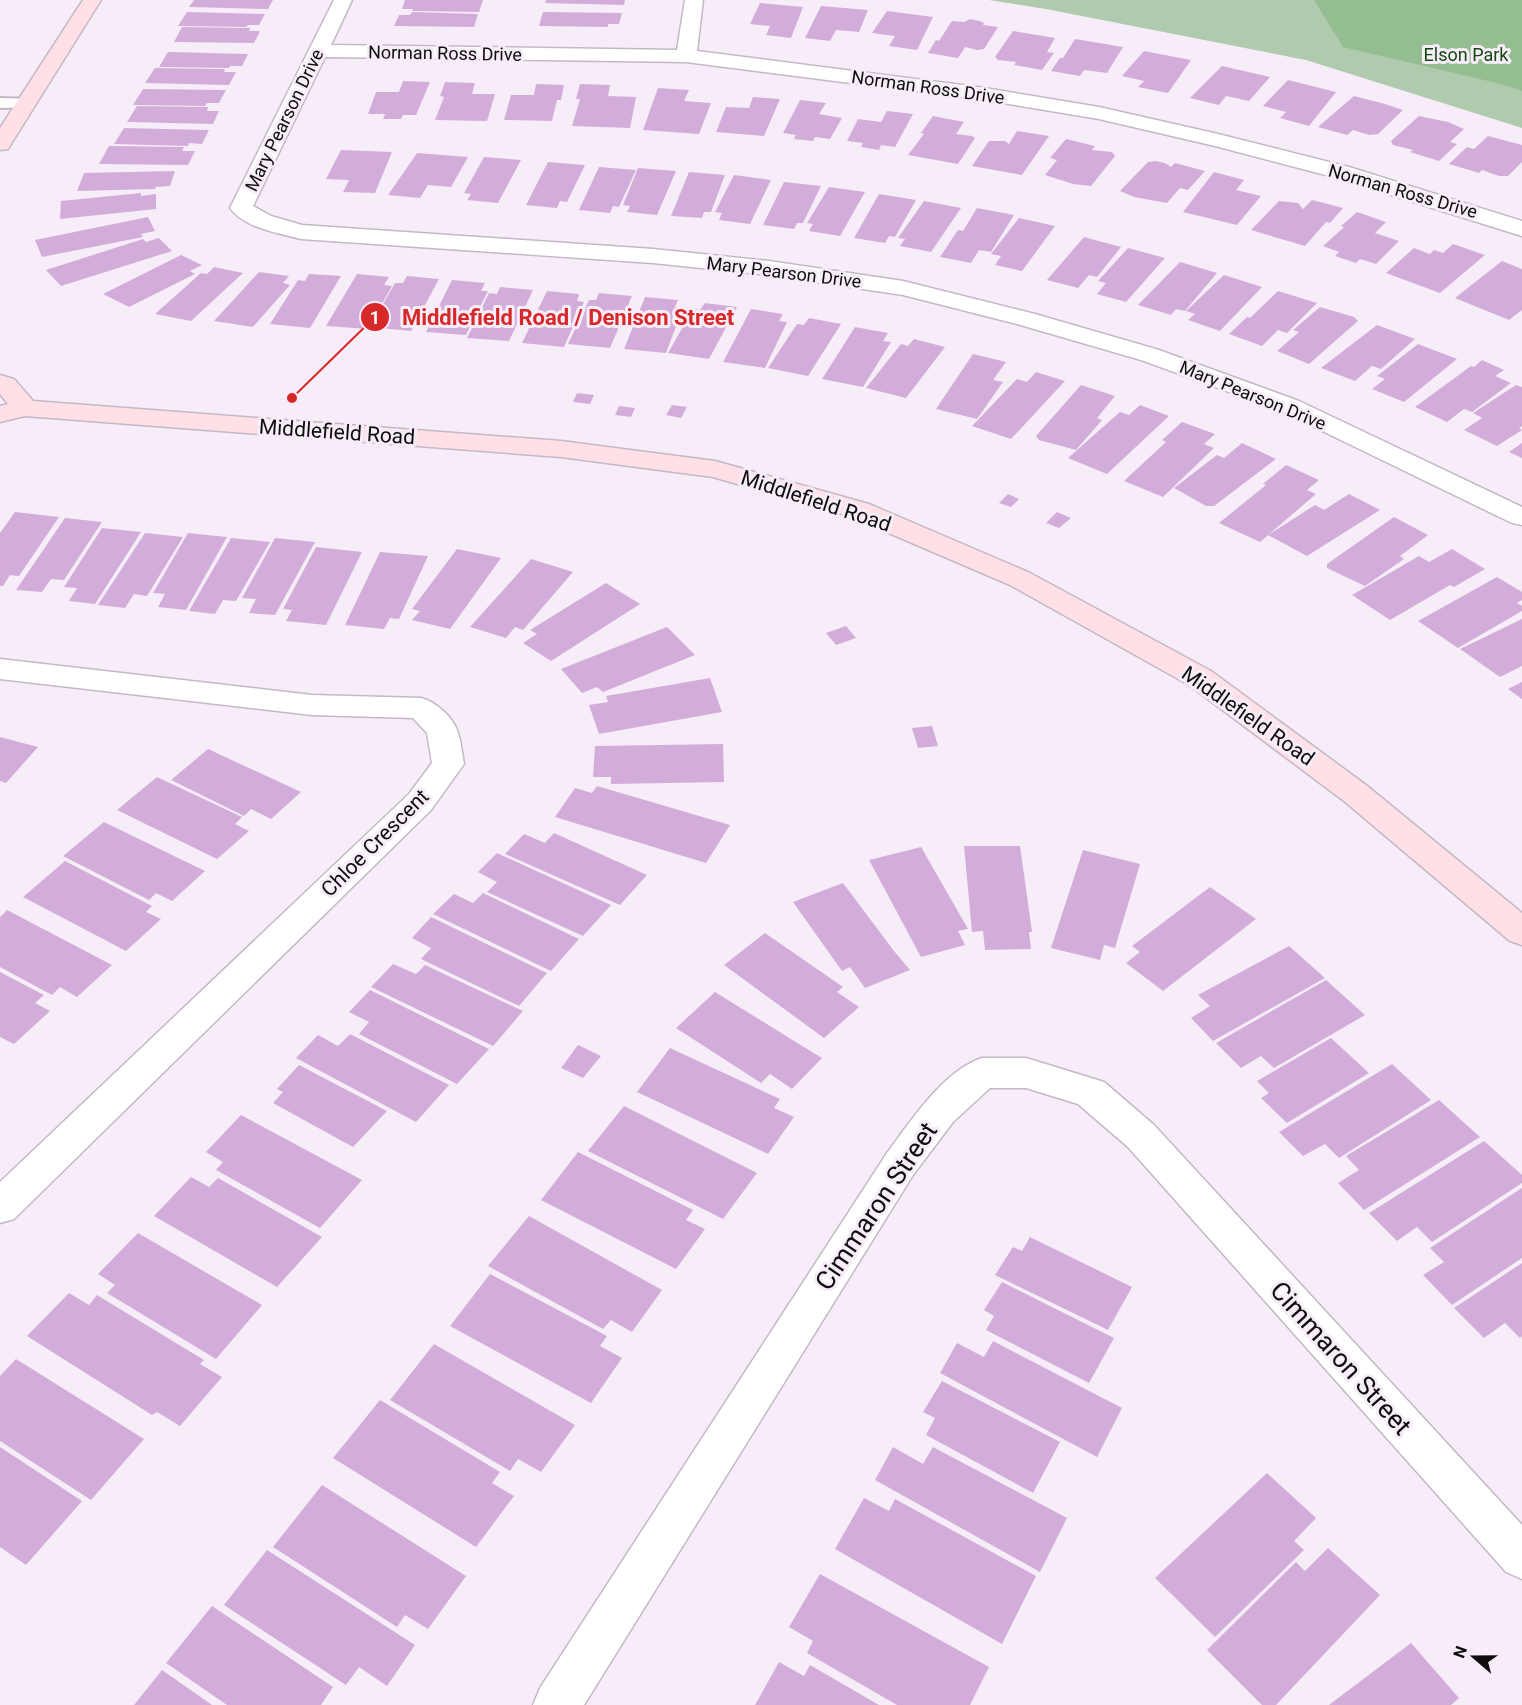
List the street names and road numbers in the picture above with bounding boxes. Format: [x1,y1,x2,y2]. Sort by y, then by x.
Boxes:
street label: Norman Ross Drive [368,41,522,65]
street label: Mary Pearson Drive [240,45,328,195]
street label: Norman Ross Drive [850,66,1006,108]
street label: Norman Ross Drive [1326,160,1480,222]
street label: Mary Pearson Drive [705,252,863,292]
street label: Mary Pearson Drive [1177,356,1329,434]
street label: Middlefield Road [258,415,416,449]
street label: Middlefield Road [738,465,894,537]
street label: Middlefield Road [1177,661,1319,771]
street label: Chloe Crescent [316,784,434,902]
street label: Cimmaron Street [809,1116,943,1296]
street label: Cimmaron Street [1264,1275,1418,1441]

